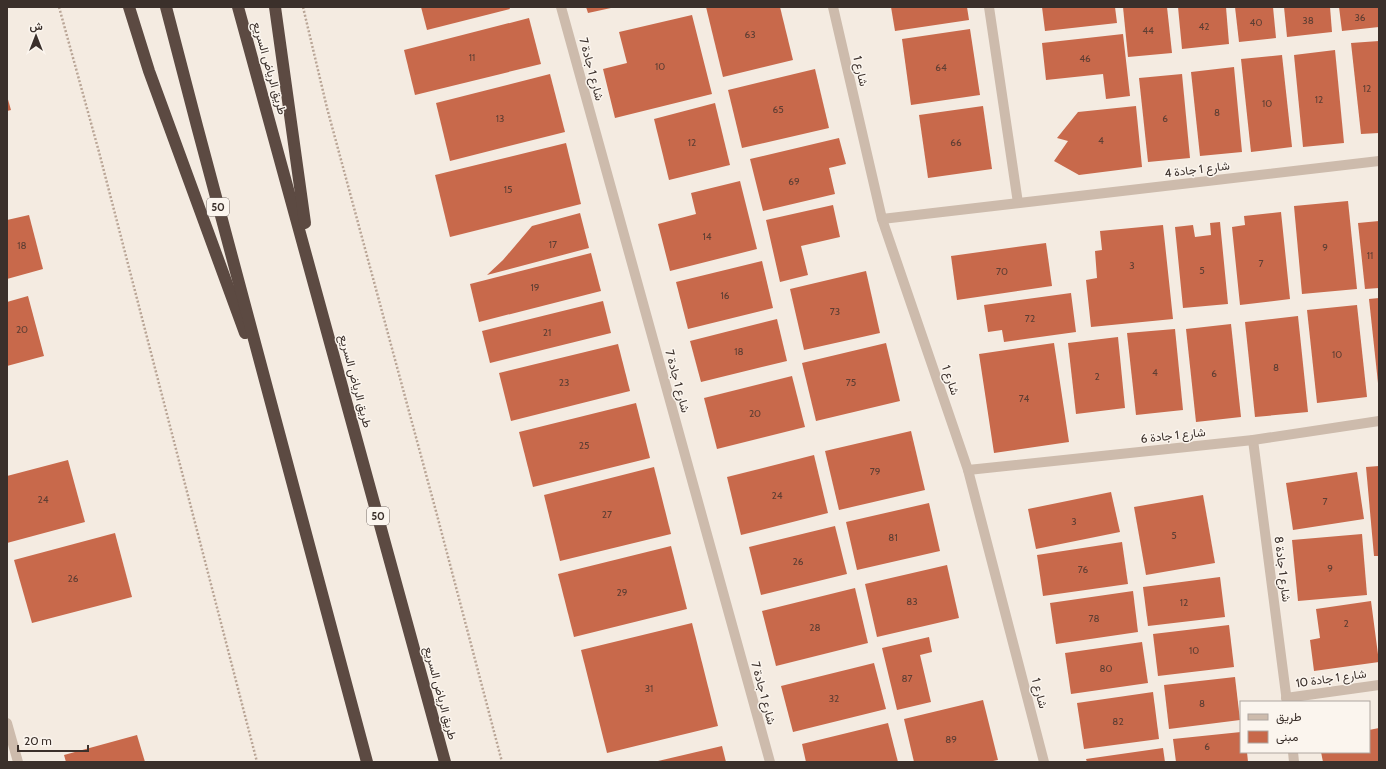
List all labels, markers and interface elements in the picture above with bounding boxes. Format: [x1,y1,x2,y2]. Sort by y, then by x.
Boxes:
house number: 36 [1354,11,1366,24]
house number: 38 [1302,14,1314,27]
north arrow [16,16,56,56]
house number: 40 [1250,16,1262,29]
text: ش [29,19,43,33]
street label: طريق الرياض السريع [248,20,291,117]
house number: 42 [1198,20,1210,33]
house number: 44 [1142,24,1154,37]
house number: 63 [744,28,756,41]
street label: شارع 1 جادة 7 [574,36,608,103]
house number: 11 [469,51,475,64]
house number: 46 [1079,52,1091,65]
street label: شارع 1 [848,54,872,88]
house number: 10 [655,60,665,73]
house number: 64 [935,61,947,74]
house number: 12 [1363,82,1371,95]
house number: 12 [1315,93,1323,106]
house number: 10 [1262,97,1272,110]
house number: 65 [772,103,784,116]
house number: 8 [1214,106,1220,119]
house number: 13 [496,112,504,125]
house number: 6 [1162,112,1168,125]
house number: 4 [1098,134,1104,147]
house number: 12 [688,136,696,149]
house number: 66 [950,136,962,149]
street label: شارع 1 جادة 4 [1164,158,1231,182]
house number: 69 [788,175,800,188]
house number: 15 [504,183,512,196]
road number: 50 [207,198,229,216]
house number: 14 [702,230,712,243]
house number: 17 [549,238,557,251]
house number: 18 [17,239,27,252]
house number: 9 [1322,241,1328,254]
house number: 11 [1367,249,1373,262]
house number: 7 [1258,257,1264,270]
house number: 3 [1129,259,1135,272]
house number: 5 [1199,264,1205,277]
house number: 70 [996,265,1008,278]
house number: 19 [531,281,540,294]
house number: 16 [721,289,730,302]
house number: 73 [830,305,840,318]
house number: 72 [1025,312,1035,325]
house number: 20 [16,323,28,336]
house number: 21 [543,326,551,339]
street label: طريق الرياض السريع [334,333,376,430]
house number: 18 [734,345,744,358]
street label: شارع 1 جادة 7 [660,348,694,415]
house number: 10 [1332,348,1342,361]
house number: 8 [1273,361,1279,374]
street label: شارع 1 [937,363,963,398]
house number: 4 [1152,366,1158,379]
house number: 6 [1211,367,1217,380]
house number: 2 [1094,370,1100,383]
house number: 23 [559,376,569,389]
house number: 75 [846,376,856,389]
house number: 74 [1019,392,1029,405]
house number: 20 [749,407,761,420]
street label: شارع 1 جادة 6 [1140,424,1207,448]
house number: 25 [579,439,589,452]
house number: 79 [870,465,881,478]
house number: 24 [771,489,783,502]
house number: 24 [37,493,49,506]
house number: 7 [1322,495,1328,508]
road number: 50 [367,507,389,525]
house number: 27 [602,508,612,521]
house number: 3 [1071,515,1077,528]
house number: 5 [1171,529,1177,542]
house number: 81 [888,531,898,544]
street label: شارع 1 جادة 8 [1270,535,1294,603]
house number: 26 [793,555,804,568]
house number: 9 [1327,562,1333,575]
house number: 76 [1078,563,1089,576]
house number: 26 [68,572,79,585]
house number: 29 [617,586,628,599]
house number: 83 [906,595,918,608]
house number: 12 [1180,596,1188,609]
house number: 78 [1088,612,1100,625]
house number: 2 [1343,617,1349,630]
house number: 28 [809,621,821,634]
house number: 10 [1189,644,1199,657]
street label: طريق الرياض السريع [419,645,461,742]
street label: شارع 1 جادة 7 [746,660,780,727]
house number: 80 [1099,662,1113,675]
street label: شارع 1 جادة 10 [1295,666,1367,692]
house number: 87 [901,672,913,685]
street label: شارع 1 [1027,676,1051,710]
house number: 31 [645,682,653,695]
house number: 32 [829,692,839,705]
house number: 8 [1199,697,1205,710]
legend [1240,701,1370,753]
text: طريق [1276,709,1302,725]
house number: 82 [1112,715,1124,728]
scale bar [18,727,88,753]
text: مبنى [1276,729,1298,745]
text: 20 m [24,733,52,748]
house number: 89 [945,733,957,746]
house number: 6 [1204,740,1210,753]

